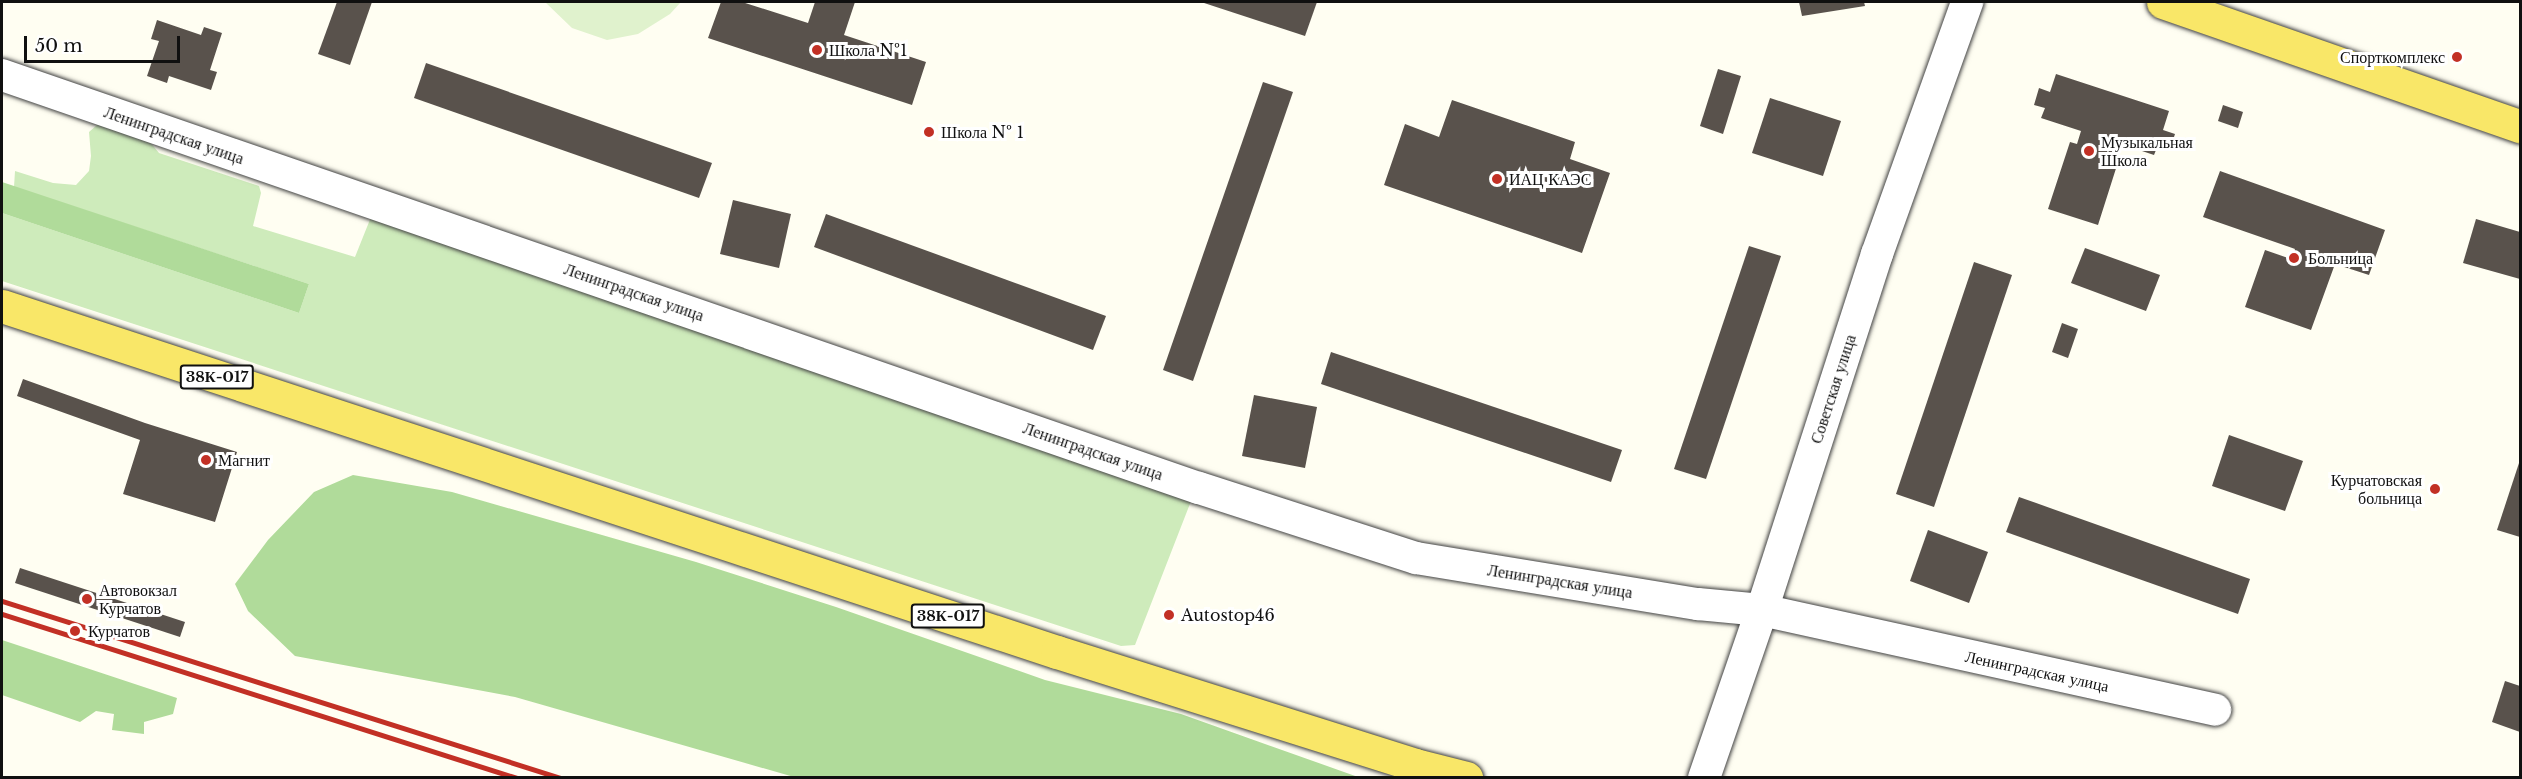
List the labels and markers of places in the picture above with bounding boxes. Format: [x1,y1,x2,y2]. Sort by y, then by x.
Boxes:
place label: Школа №1 [829,40,907,60]
marker: Школа №1 [810,43,824,57]
place label: Спорткомплекс [2340,47,2445,67]
marker: Спорткомплекс [2450,50,2464,64]
place label: Школа № 1 [941,122,1024,142]
marker: Школа № 1 [922,125,936,139]
place label: Музыкальная Школа [2101,132,2193,170]
marker: Музыкальная Школа [2082,144,2096,158]
place label: ИАЦ КАЭС [1509,169,1591,189]
marker: ИАЦ КАЭС [1490,172,1504,186]
place label: Больница [2308,248,2373,268]
marker: Больница [2285,249,2303,267]
place label: Магнит [218,450,270,470]
marker: Магнит [199,453,213,467]
place label: Курчатовская больница [2331,470,2422,508]
marker: Курчатовская больница [2426,480,2444,498]
place label: Автовокзал Курчатов [99,580,177,618]
marker: Автовокзал Курчатов [80,592,94,606]
place label: Autostop46 [1181,605,1275,625]
marker: Autostop46 [1162,608,1176,622]
place label: Курчатов [88,621,150,641]
marker: Курчатов [66,622,84,640]

